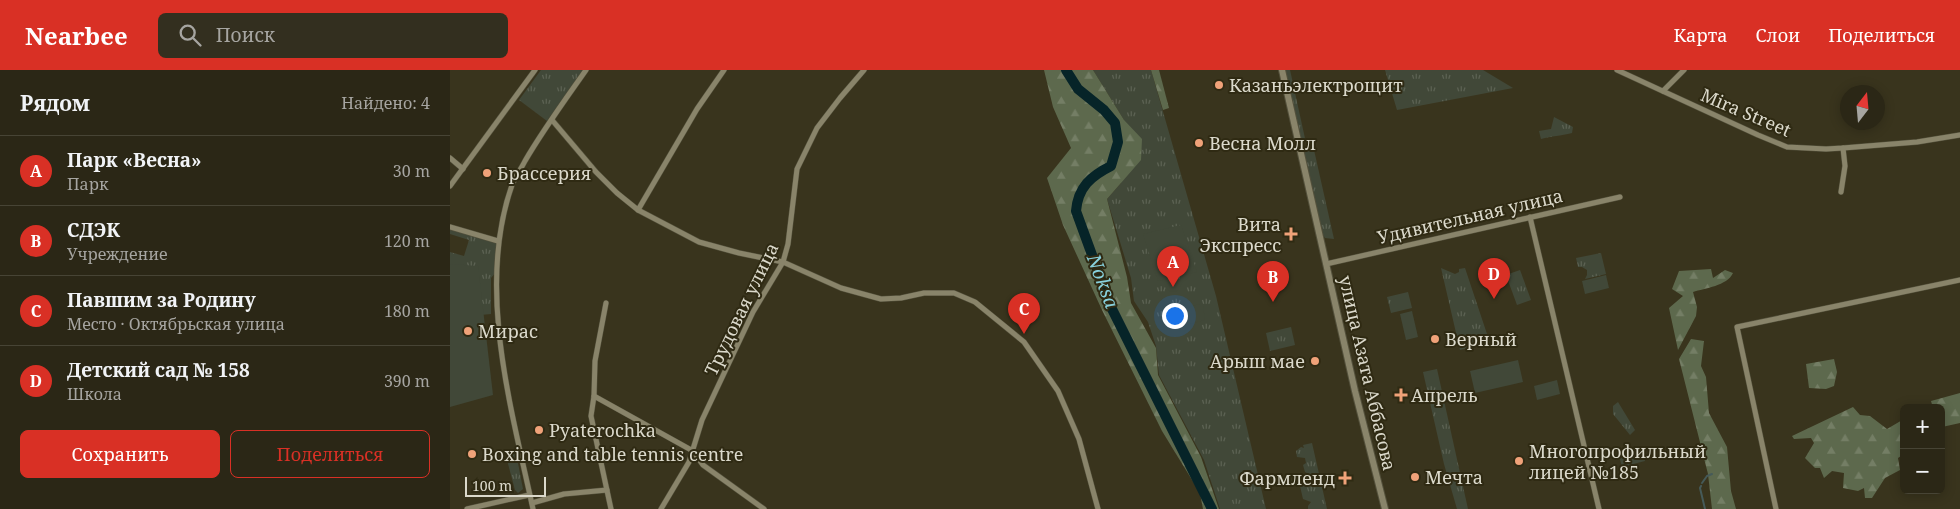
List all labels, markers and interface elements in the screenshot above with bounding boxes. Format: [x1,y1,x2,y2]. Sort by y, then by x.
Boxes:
search box [158,13,508,58]
text: Nearbee [25,19,128,52]
icon: search [176,21,204,49]
text: Поиск [216,22,275,48]
text: Карта [1673,23,1728,47]
text: Слои [1756,23,1800,47]
text: Поделиться [1828,23,1935,47]
place label: Казаньэлектрощит [1229,73,1403,97]
marker: Казаньэлектрощит [1213,79,1225,91]
street label: Mira Street [1697,82,1795,142]
north arrow [1840,85,1885,130]
text: Рядом [20,89,90,117]
text: Найдено: 4 [341,92,430,114]
place label: Весна Молл [1209,131,1316,155]
marker: Весна Молл [1193,137,1205,149]
text: Парк «Весна» [67,147,201,173]
text: A [30,160,42,182]
text: 30 m [393,160,430,182]
place label: Брассерия [497,161,591,185]
marker: Брассерия [481,167,493,179]
text: Парк [67,173,108,195]
street label: Удивительная улица [1375,183,1565,249]
place label: Вита Экспресс [1200,212,1281,257]
text: СДЭК [67,217,120,243]
marker: Вита Экспресс [1285,228,1297,240]
text: B [31,230,41,252]
text: 120 m [384,230,430,252]
street label: Трудовая улица [698,238,784,380]
text: Учреждение [67,243,168,265]
pin: A [1157,246,1189,287]
water label: Noksa [1080,249,1125,312]
pin: D [1478,258,1510,299]
pin: B [1257,261,1289,302]
street label: улица Азата Аббасова [1334,273,1402,473]
text: Павшим за Родину [67,287,256,313]
pin: C [1008,293,1040,334]
text: C [31,300,41,322]
text: 180 m [384,300,430,322]
your location [1162,303,1188,329]
text: Место · Октябрьская улица [67,313,285,335]
place label: Мирас [478,319,538,343]
marker: Мирас [462,325,474,337]
place label: Верный [1445,327,1517,351]
marker: Верный [1429,333,1441,345]
place label: Арыш мае [1210,349,1305,373]
marker: Арыш мае [1309,355,1321,367]
text: Детский сад № 158 [67,357,250,383]
text: D [30,370,42,392]
text: 390 m [384,370,430,392]
text: Школа [67,383,122,405]
place label: Апрель [1411,383,1478,407]
marker: Апрель [1395,389,1407,401]
map controls [1900,404,1945,494]
button: + [1900,404,1945,449]
place label: Pyaterochka [549,418,656,442]
marker: Pyaterochka [533,424,545,436]
button: Сохранить [20,430,220,478]
button: Поделиться [230,430,430,478]
place label: Многопрофильный лицей №185 [1529,439,1706,484]
place label: Boxing and table tennis centre [482,442,743,466]
marker: Boxing and table tennis centre [466,448,478,460]
button: − [1900,449,1945,494]
marker: Многопрофильный лицей №185 [1513,455,1525,467]
place label: Мечта [1425,465,1483,489]
place label: Фармленд [1239,466,1335,490]
marker: Мечта [1409,471,1421,483]
marker: Фармленд [1339,472,1351,484]
scale bar [465,474,546,497]
text: 100 m [472,476,512,495]

